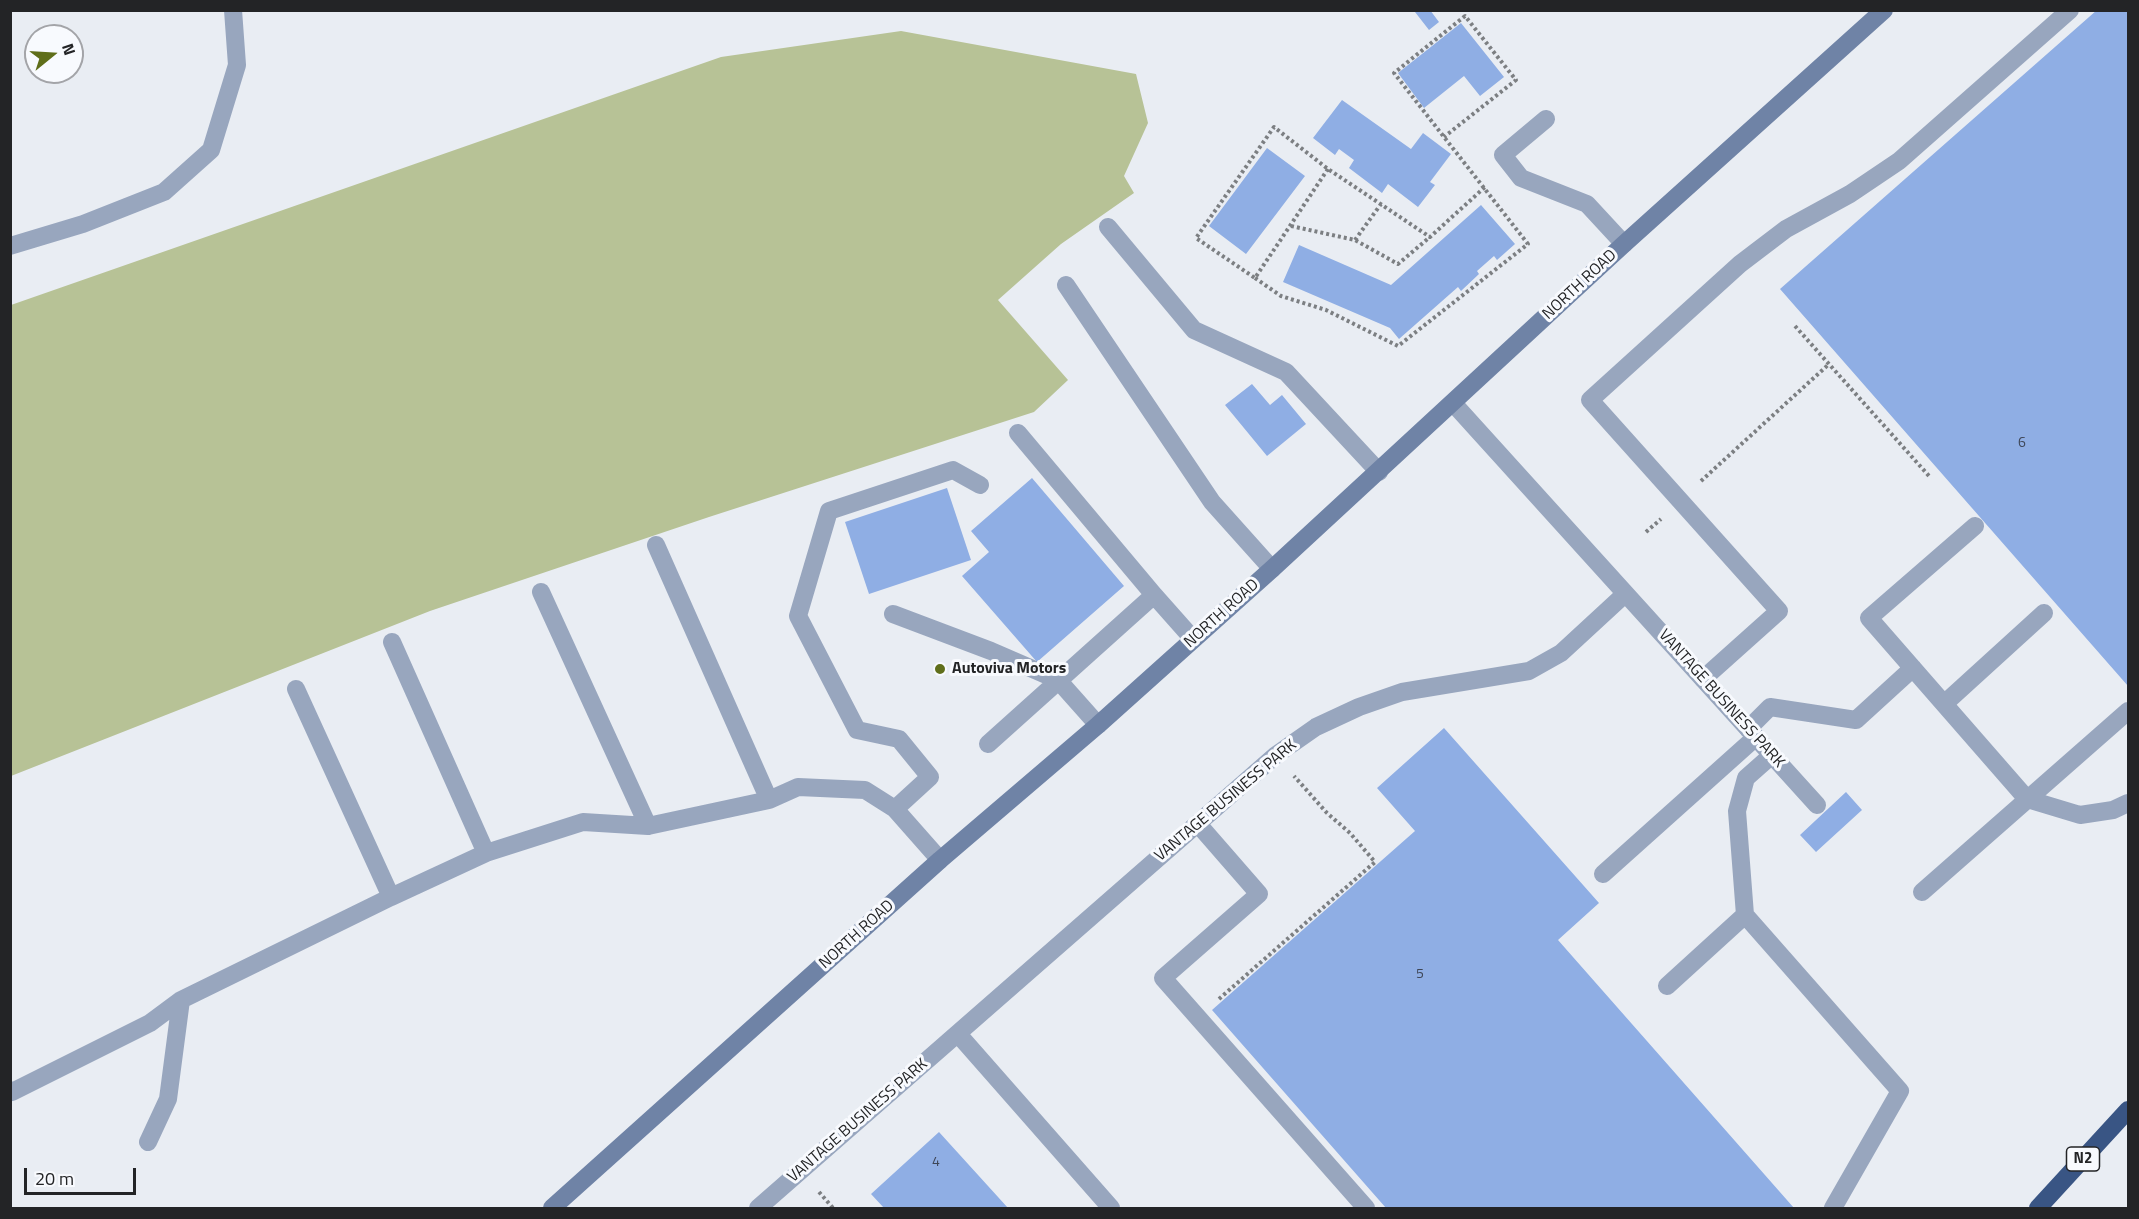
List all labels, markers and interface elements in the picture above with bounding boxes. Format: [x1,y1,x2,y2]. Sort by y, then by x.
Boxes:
north arrow [24,24,84,84]
text: N [56,40,82,58]
street label: NORTH ROAD [1539,246,1621,324]
house number: 6 [2018,436,2026,452]
street label: NORTH ROAD [1181,575,1263,653]
street label: VANTAGE BUSINESS PARK [1654,626,1788,772]
place label: Autoviva Motors [952,659,1066,679]
marker: Autoviva Motors [933,662,947,676]
street label: VANTAGE BUSINESS PARK [1151,736,1301,866]
street label: NORTH ROAD [816,896,898,974]
house number: 5 [1416,967,1424,983]
street label: VANTAGE BUSINESS PARK [784,1055,932,1187]
road number: N2 [2066,1147,2100,1171]
house number: 4 [932,1155,940,1171]
scale bar [27,1156,140,1194]
text: 20 m [35,1165,74,1192]

